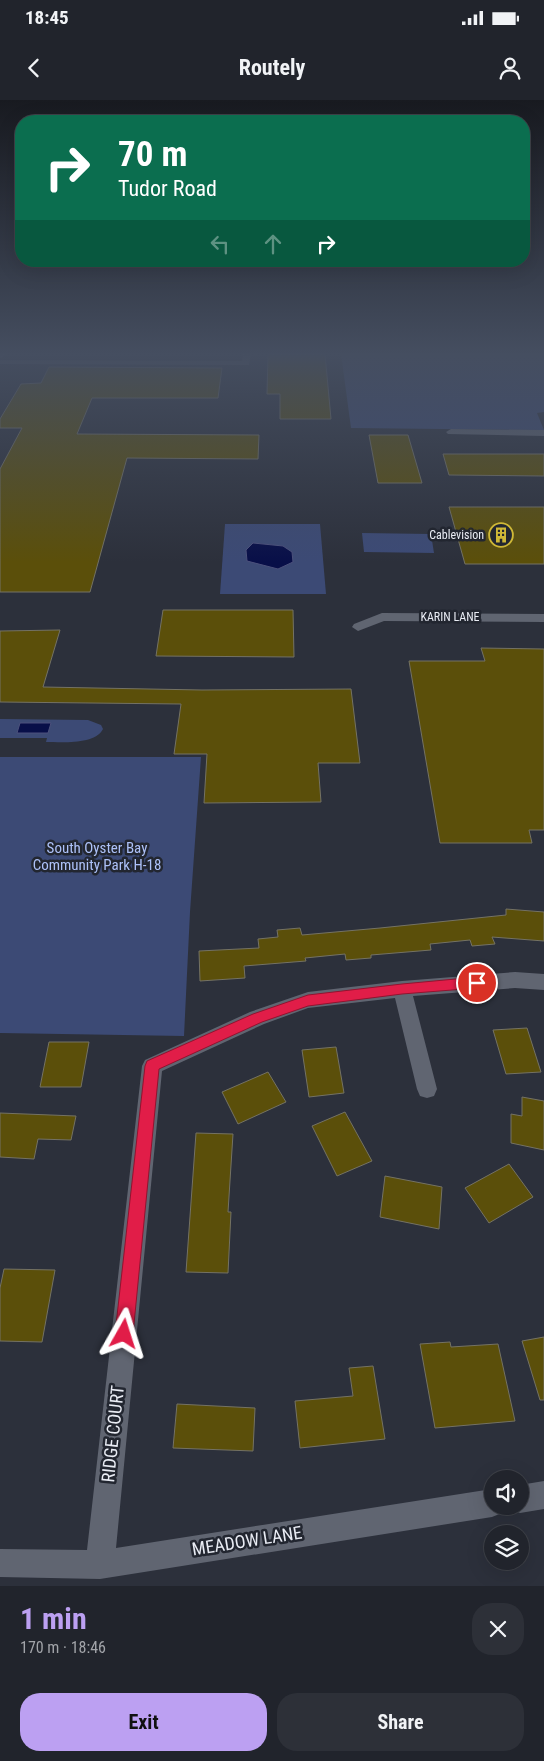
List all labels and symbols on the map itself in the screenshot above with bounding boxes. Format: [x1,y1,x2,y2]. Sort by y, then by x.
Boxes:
building icon: Cablevision [488,522,514,548]
place label: Cablevision [429,528,484,542]
street label: KARIN LANE [420,610,480,624]
park label: South Oyster Bay Community Park H-18 [33,839,161,874]
pin [456,962,498,1004]
position arrow [97,1307,149,1359]
street label: RIDGE COURT [97,1384,128,1483]
street label: MEADOW LANE [190,1521,303,1560]

